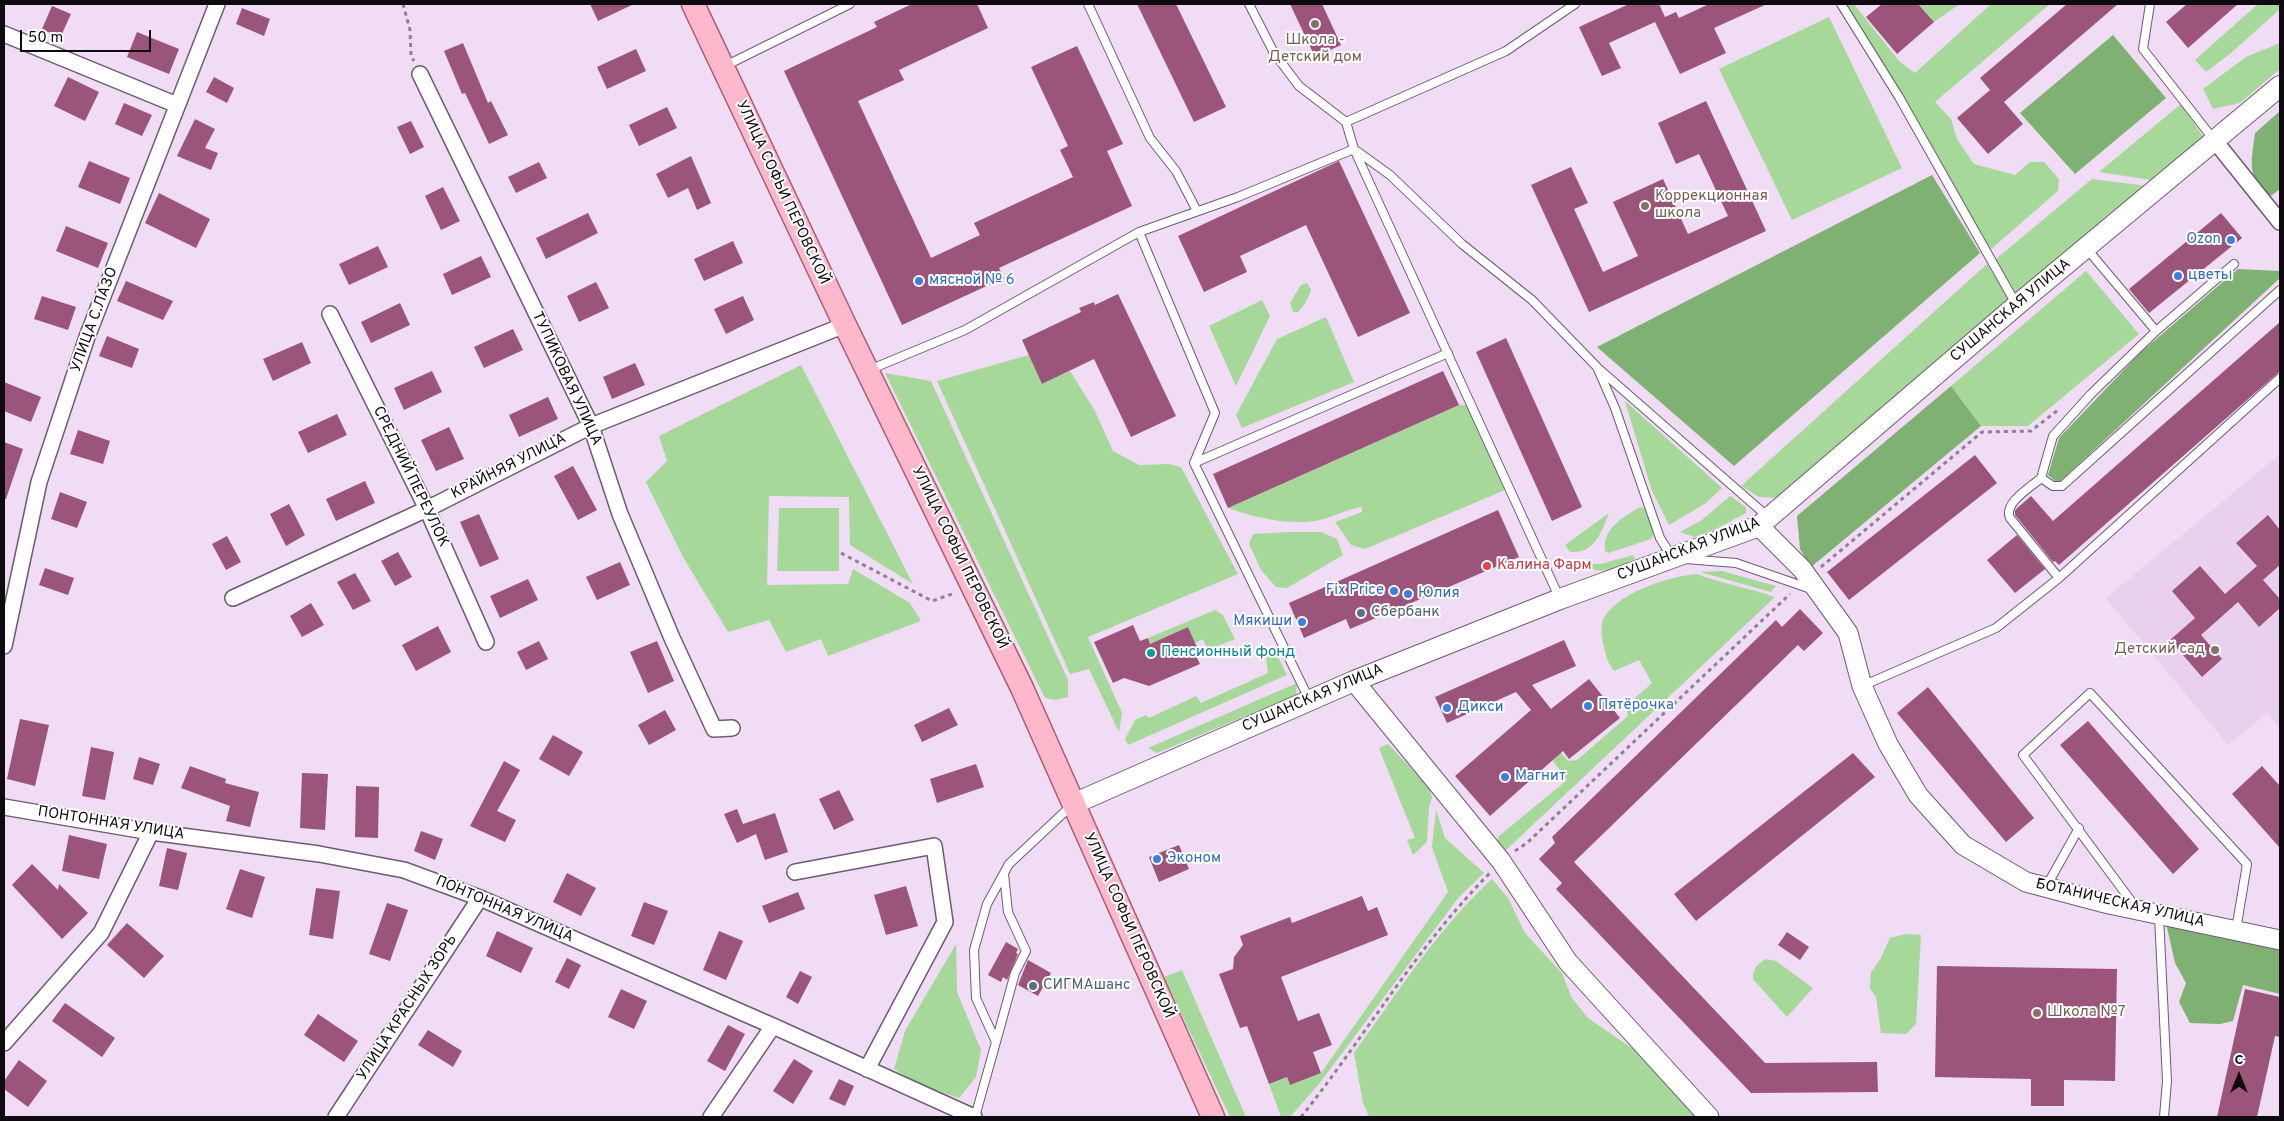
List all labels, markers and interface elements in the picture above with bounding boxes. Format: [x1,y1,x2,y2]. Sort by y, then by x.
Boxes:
marker: Школа - Детский дом [1309,18,1321,30]
scale bar [22,20,154,52]
text: 50 m [28,29,63,48]
place label: Школа - Детский дом [1268,32,1362,67]
street label: УЛИЦА СОФЬИ ПЕРОВСКОЙ [731,98,833,288]
place label: Коррекционная школа [1655,188,1768,223]
marker: Коррекционная школа [1639,200,1651,212]
place label: Ozon [2186,231,2221,249]
marker: Ozon [2225,234,2237,246]
street label: СУШАНСКАЯ УЛИЦА [1947,255,2075,367]
street label: УЛИЦА С.ЛАЗО [68,265,122,375]
place label: цветы [2188,267,2233,285]
marker: цветы [2172,270,2184,282]
place label: мясной № 6 [929,272,1015,290]
marker: мясной № 6 [913,275,925,287]
street label: ТУПИКОВАЯ УЛИЦА [527,309,605,449]
street label: СРЕДНИЙ ПЕРЕУЛОК [368,404,452,550]
street label: КРАЙНЯЯ УЛИЦА [448,430,570,504]
street label: УЛИЦА СОФЬИ ПЕРОВСКОЙ [907,464,1011,652]
street label: СУШАНСКАЯ УЛИЦА [1615,514,1763,586]
place label: Калина Фарм [1497,557,1592,575]
marker: Калина Фарм [1481,560,1493,572]
place label: Fix Price [1326,582,1384,600]
marker: Fix Price [1388,585,1400,597]
place label: Юлия [1418,585,1460,603]
marker: Юлия [1402,588,1414,600]
place label: Сбербанк [1371,604,1440,622]
marker: Сбербанк [1355,607,1367,619]
place label: Мякиши [1233,613,1292,631]
marker: Мякиши [1296,616,1308,628]
place label: Детский сад [2114,641,2205,659]
place label: Пенсионный фонд [1161,644,1295,662]
marker: Детский сад [2209,644,2221,656]
marker: Пенсионный фонд [1145,647,1157,659]
street label: СУШАНСКАЯ УЛИЦА [1240,661,1386,737]
place label: Пятёрочка [1598,697,1674,715]
place label: Дикси [1457,699,1504,717]
marker: Пятёрочка [1582,700,1594,712]
marker: Дикси [1441,702,1453,714]
place label: Магнит [1515,768,1566,786]
marker: Магнит [1499,771,1511,783]
street label: ПОНТОННАЯ УЛИЦА [36,804,186,844]
street label: УЛИЦА СОФЬИ ПЕРОВСКОЙ [1079,830,1177,1022]
place label: Эконом [1167,850,1221,868]
marker: Эконом [1151,853,1163,865]
street label: ПОНТОННАЯ УЛИЦА [432,873,576,947]
street label: БОТАНИЧЕСКАЯ УЛИЦА [2034,876,2206,932]
street label: УЛИЦА КРАСНЫХ ЗОРЬ [354,932,462,1084]
place label: СИГМАшанс [1043,977,1131,995]
marker: СИГМАшанс [1027,980,1039,992]
place label: Школа №7 [2047,1004,2126,1022]
marker: Школа №7 [2031,1007,2043,1019]
north arrow [2214,1051,2264,1101]
text: С [2235,1052,2243,1069]

